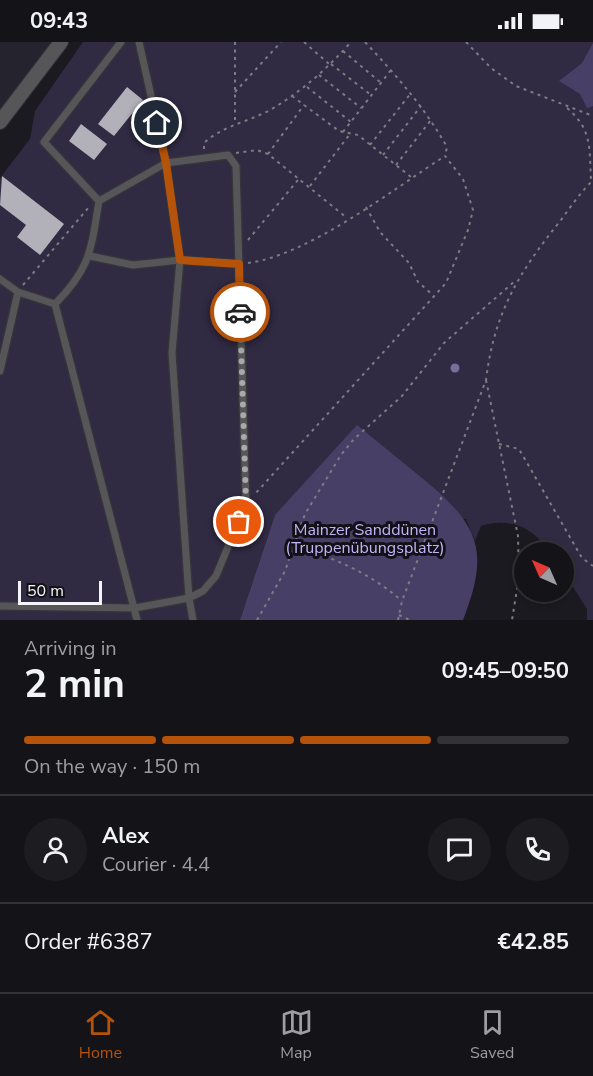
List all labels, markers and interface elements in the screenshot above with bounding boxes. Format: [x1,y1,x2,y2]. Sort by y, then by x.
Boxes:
text: 09:43 [30,6,88,36]
pin [131,97,182,148]
icon: home [140,106,173,139]
courier [210,282,270,342]
icon: car [224,296,257,329]
pin [213,496,264,547]
icon: bag [222,505,255,538]
park label: Mainzer Sanddünen (Truppenübungsplatz) [285,519,445,559]
north arrow [514,542,574,602]
map controls [514,542,574,602]
scale bar [18,578,102,606]
text: 50 m [27,580,64,602]
text: Arriving in [24,635,117,662]
text: 09:45–09:50 [441,656,569,686]
text: 2 min [24,658,125,711]
text: On the way · 150 m [24,753,200,780]
button: person [24,818,87,881]
button: chat [428,818,491,881]
button: phone [506,818,569,881]
text: Alex [102,821,149,851]
text: Courier · 4.4 [102,851,210,878]
text: Order #6387 [24,927,153,957]
text: €42.85 [498,927,569,957]
tab: Home [79,1006,122,1064]
tab: Map [280,1006,313,1064]
tab: Saved [470,1006,514,1064]

